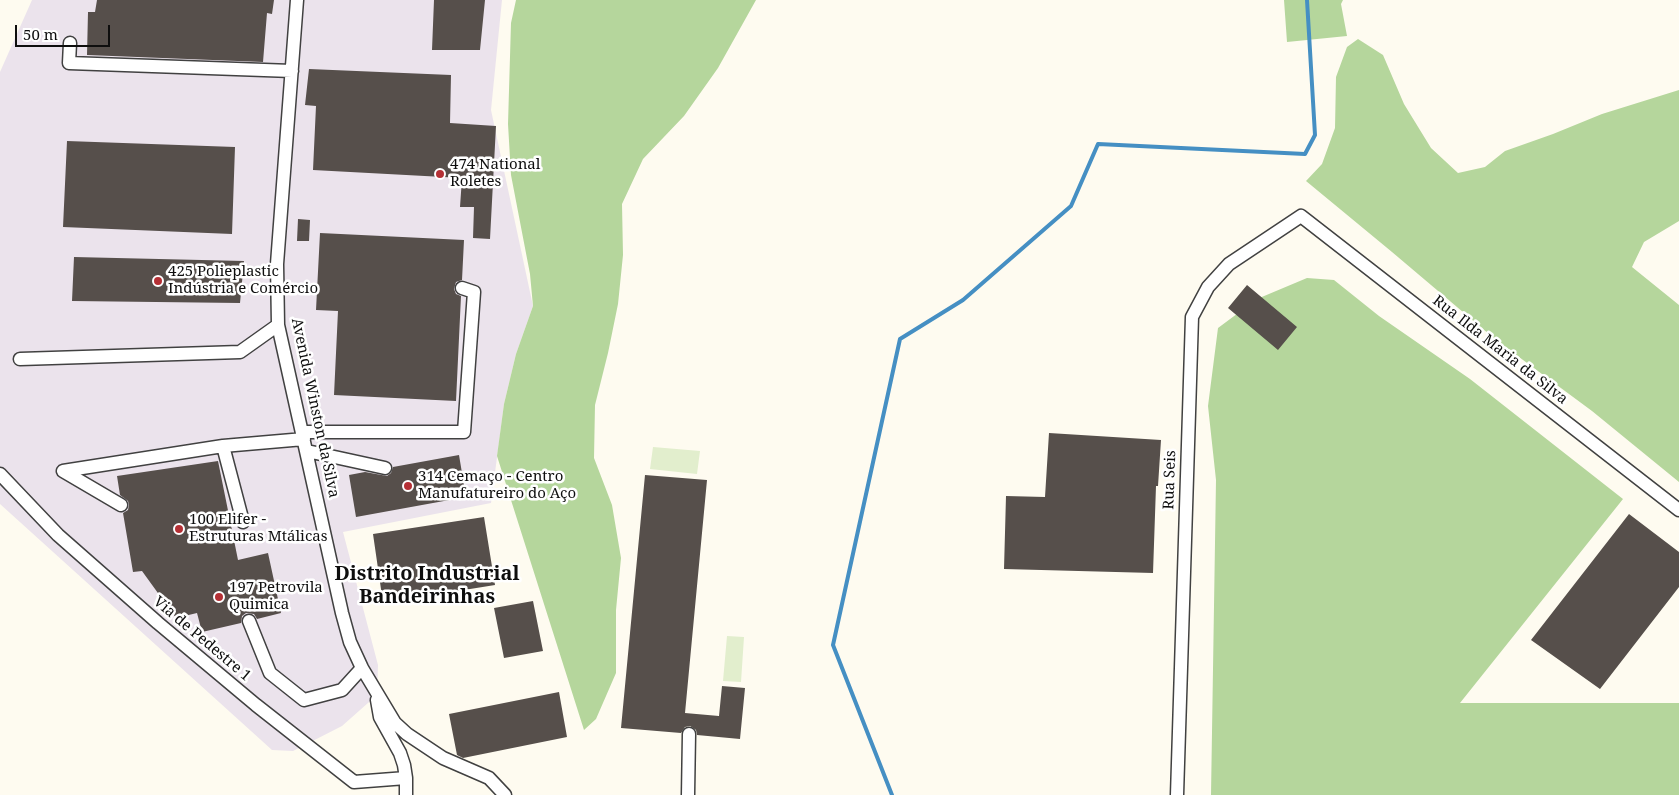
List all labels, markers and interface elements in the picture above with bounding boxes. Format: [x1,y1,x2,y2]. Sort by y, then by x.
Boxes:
scale bar [18,15,112,47]
text: 50 m [23,24,58,44]
place label: 474 National Roletes [450,156,540,191]
marker: 474 National Roletes [434,168,446,180]
place label: 425 Polieplastic Indústria e Comércio [168,263,318,298]
marker: 425 Polieplastic Indústria e Comércio [152,275,164,287]
street label: Rua Ilda Maria da Silva [1429,292,1571,408]
street label: Avenida Winston da Silva [287,317,343,499]
street label: Rua Seis [1160,450,1180,510]
place label: 314 Cemaço - Centro Manufatureiro do Aço [418,468,576,503]
marker: 314 Cemaço - Centro Manufatureiro do Aço [402,480,414,492]
place label: 100 Elifer - Estruturas Mtálicas [189,511,327,546]
marker: 100 Elifer - Estruturas Mtálicas [173,523,185,535]
district label: Distrito Industrial Bandeirinhas [334,562,520,609]
place label: 197 Petrovila Quimica [229,579,323,614]
marker: 197 Petrovila Quimica [213,591,225,603]
street label: Via de Pedestre 1 [149,593,255,685]

